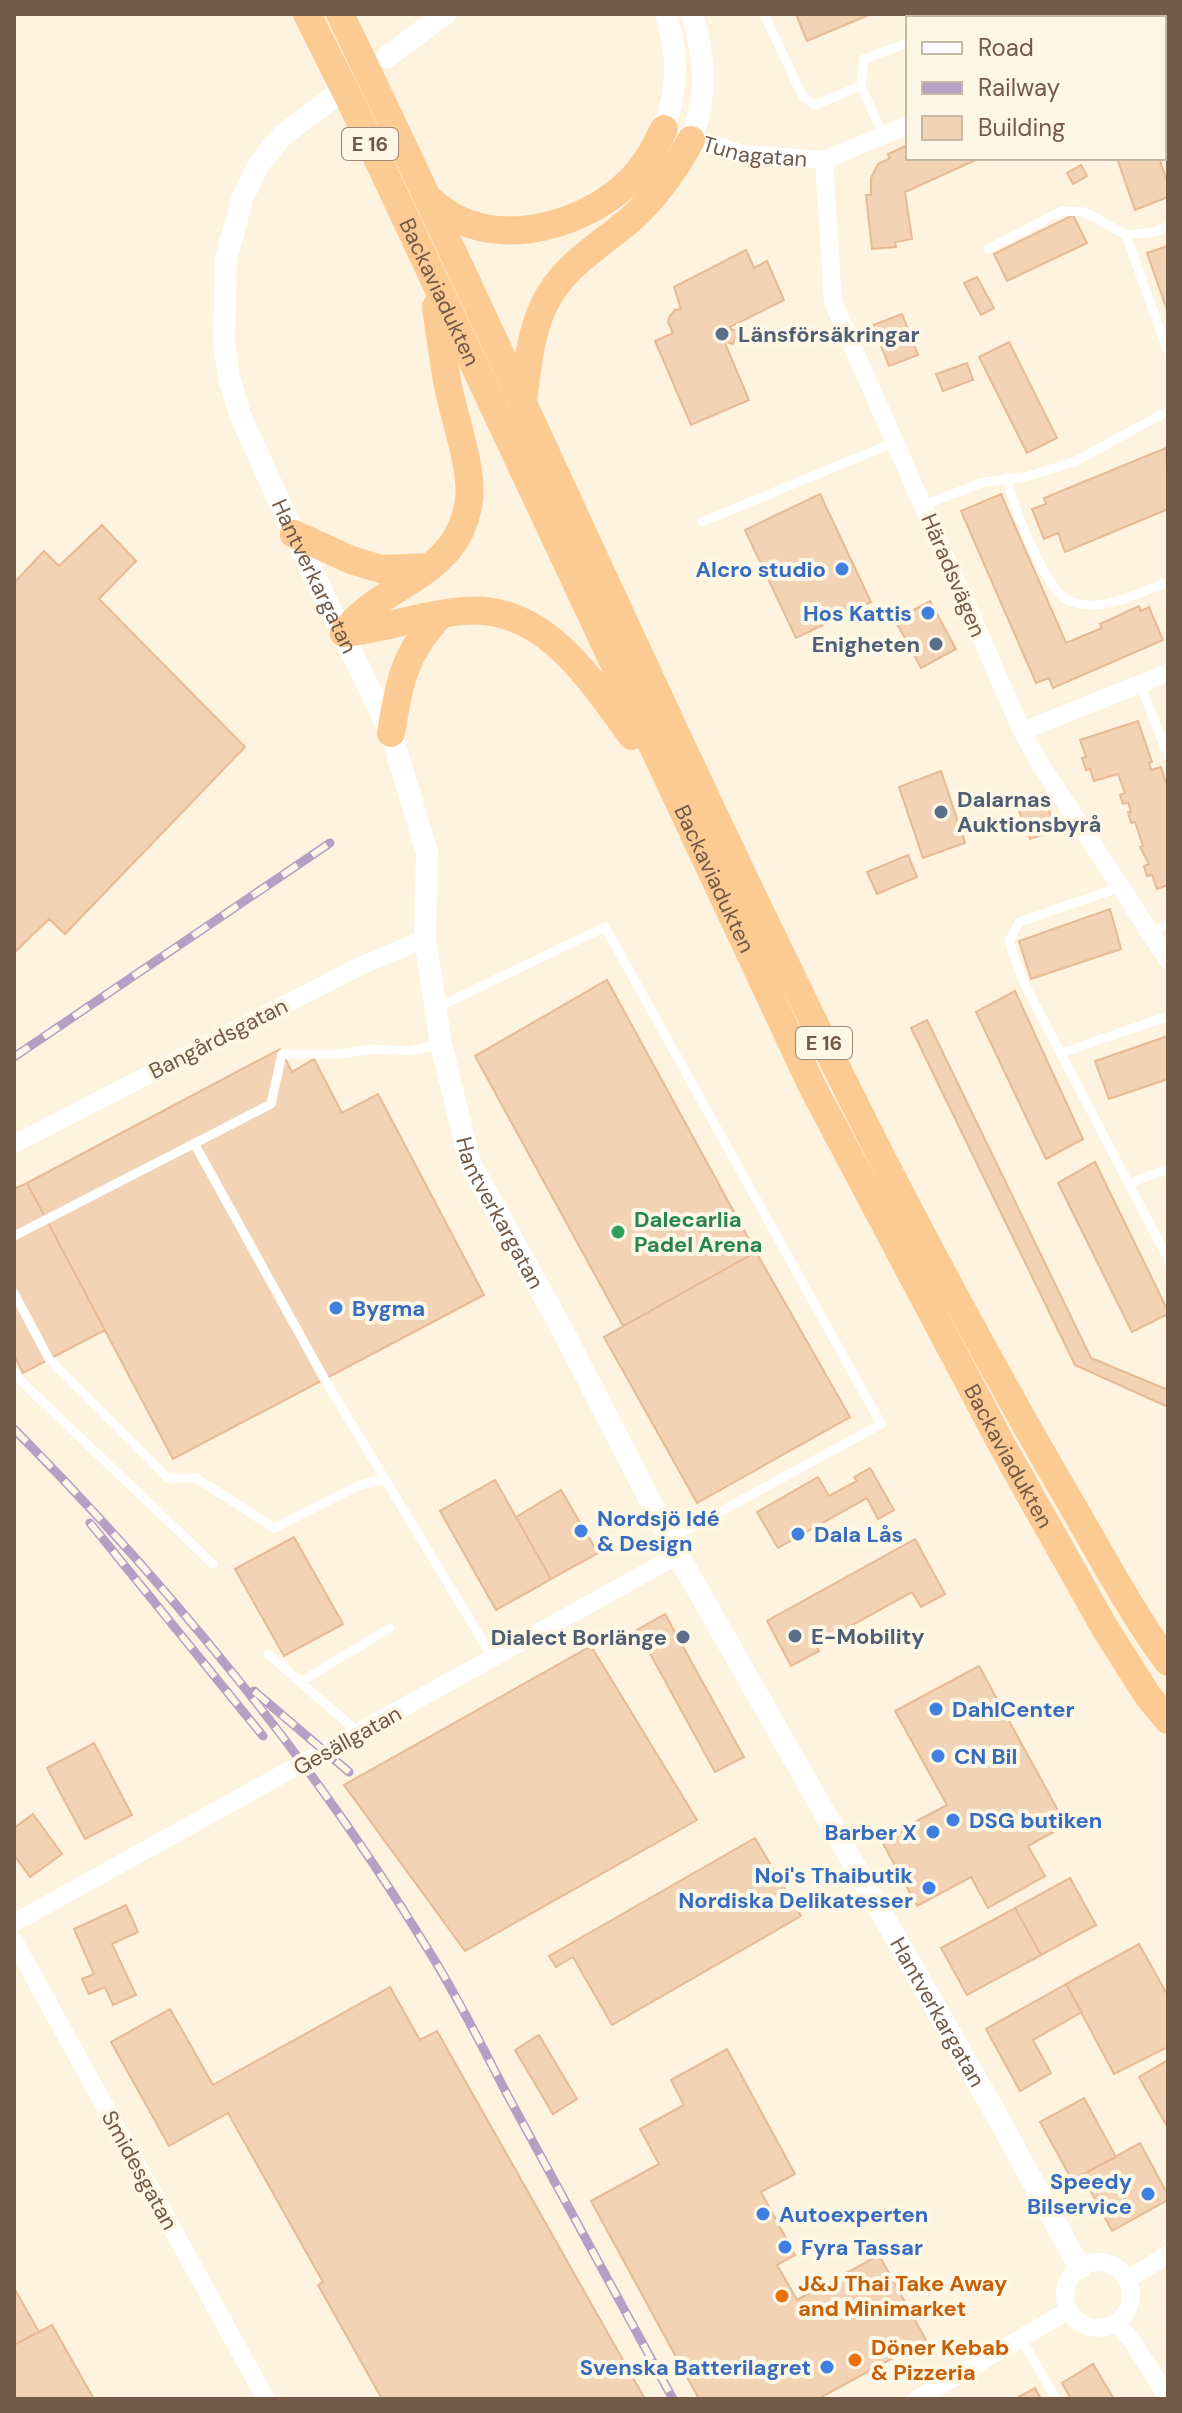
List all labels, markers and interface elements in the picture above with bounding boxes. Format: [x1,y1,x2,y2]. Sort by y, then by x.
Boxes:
legend [906,16,1166,160]
text: Road [978,32,1034,63]
text: Railway [978,72,1060,103]
text: Building [978,112,1065,143]
road number: E 16 [342,128,398,160]
street label: Tunagatan [699,129,808,174]
street label: Backaviadukten [392,213,487,371]
place label: Länsförsäkringar [738,320,920,349]
marker: Länsförsäkringar [713,325,731,343]
street label: Hantverkargatan [265,494,364,658]
street label: Häradsvägen [915,509,993,641]
place label: Alcro studio [695,555,826,584]
marker: Alcro studio [833,560,851,578]
place label: Hos Kattis [803,599,912,628]
marker: Hos Kattis [919,604,937,622]
place label: Enigheten [812,630,920,659]
marker: Enigheten [927,635,945,653]
place label: Dalarnas Auktionsbyrå [957,785,1102,839]
street label: Backaviadukten [667,800,762,958]
marker: Dalarnas Auktionsbyrå [932,803,950,821]
street label: Bangårdsgatan [144,991,292,1086]
road number: E 16 [796,1027,852,1059]
street label: Hantverkargatan [449,1134,551,1294]
place label: Dalecarlia Padel Arena [634,1205,763,1259]
marker: Dalecarlia Padel Arena [609,1223,627,1241]
place label: Bygma [352,1294,425,1323]
marker: Bygma [327,1299,345,1317]
street label: Backaviadukten [957,1379,1060,1533]
place label: Nordsjö Idé & Design [597,1504,720,1558]
place label: Dala Lås [814,1520,903,1549]
marker: Nordsjö Idé & Design [572,1522,590,1540]
marker: Dala Lås [789,1525,807,1543]
place label: E-Mobility [811,1622,925,1651]
place label: Dialect Borlänge [491,1623,667,1652]
marker: E-Mobility [786,1627,804,1645]
marker: Dialect Borlänge [674,1628,692,1646]
place label: DahlCenter [952,1695,1074,1724]
street label: Gesällgatan [288,1699,406,1782]
marker: DahlCenter [927,1700,945,1718]
place label: CN Bil [954,1742,1017,1771]
marker: CN Bil [929,1747,947,1765]
place label: DSG butiken [969,1806,1102,1835]
marker: DSG butiken [944,1811,962,1829]
place label: Barber X [825,1818,917,1847]
marker: Barber X [924,1823,942,1841]
place label: Noi's Thaibutik Nordiska Delikatesser [678,1861,913,1915]
marker: Noi's Thaibutik Nordiska Delikatesser [920,1879,938,1897]
street label: Hantverkargatan [883,1932,992,2092]
street label: Smidesgatan [95,2105,184,2235]
place label: Speedy Bilservice [1027,2167,1132,2221]
marker: Speedy Bilservice [1139,2185,1157,2203]
place label: Autoexperten [779,2200,928,2229]
marker: Autoexperten [754,2205,772,2223]
place label: Fyra Tassar [801,2233,923,2262]
marker: Fyra Tassar [776,2238,794,2256]
place label: J&J Thai Take Away and Minimarket [798,2269,1007,2323]
marker: J&J Thai Take Away and Minimarket [773,2287,791,2305]
place label: Döner Kebab & Pizzeria [871,2333,1009,2387]
marker: Döner Kebab & Pizzeria [846,2351,864,2369]
place label: Svenska Batterilagret [580,2353,811,2382]
marker: Svenska Batterilagret [818,2358,836,2376]

